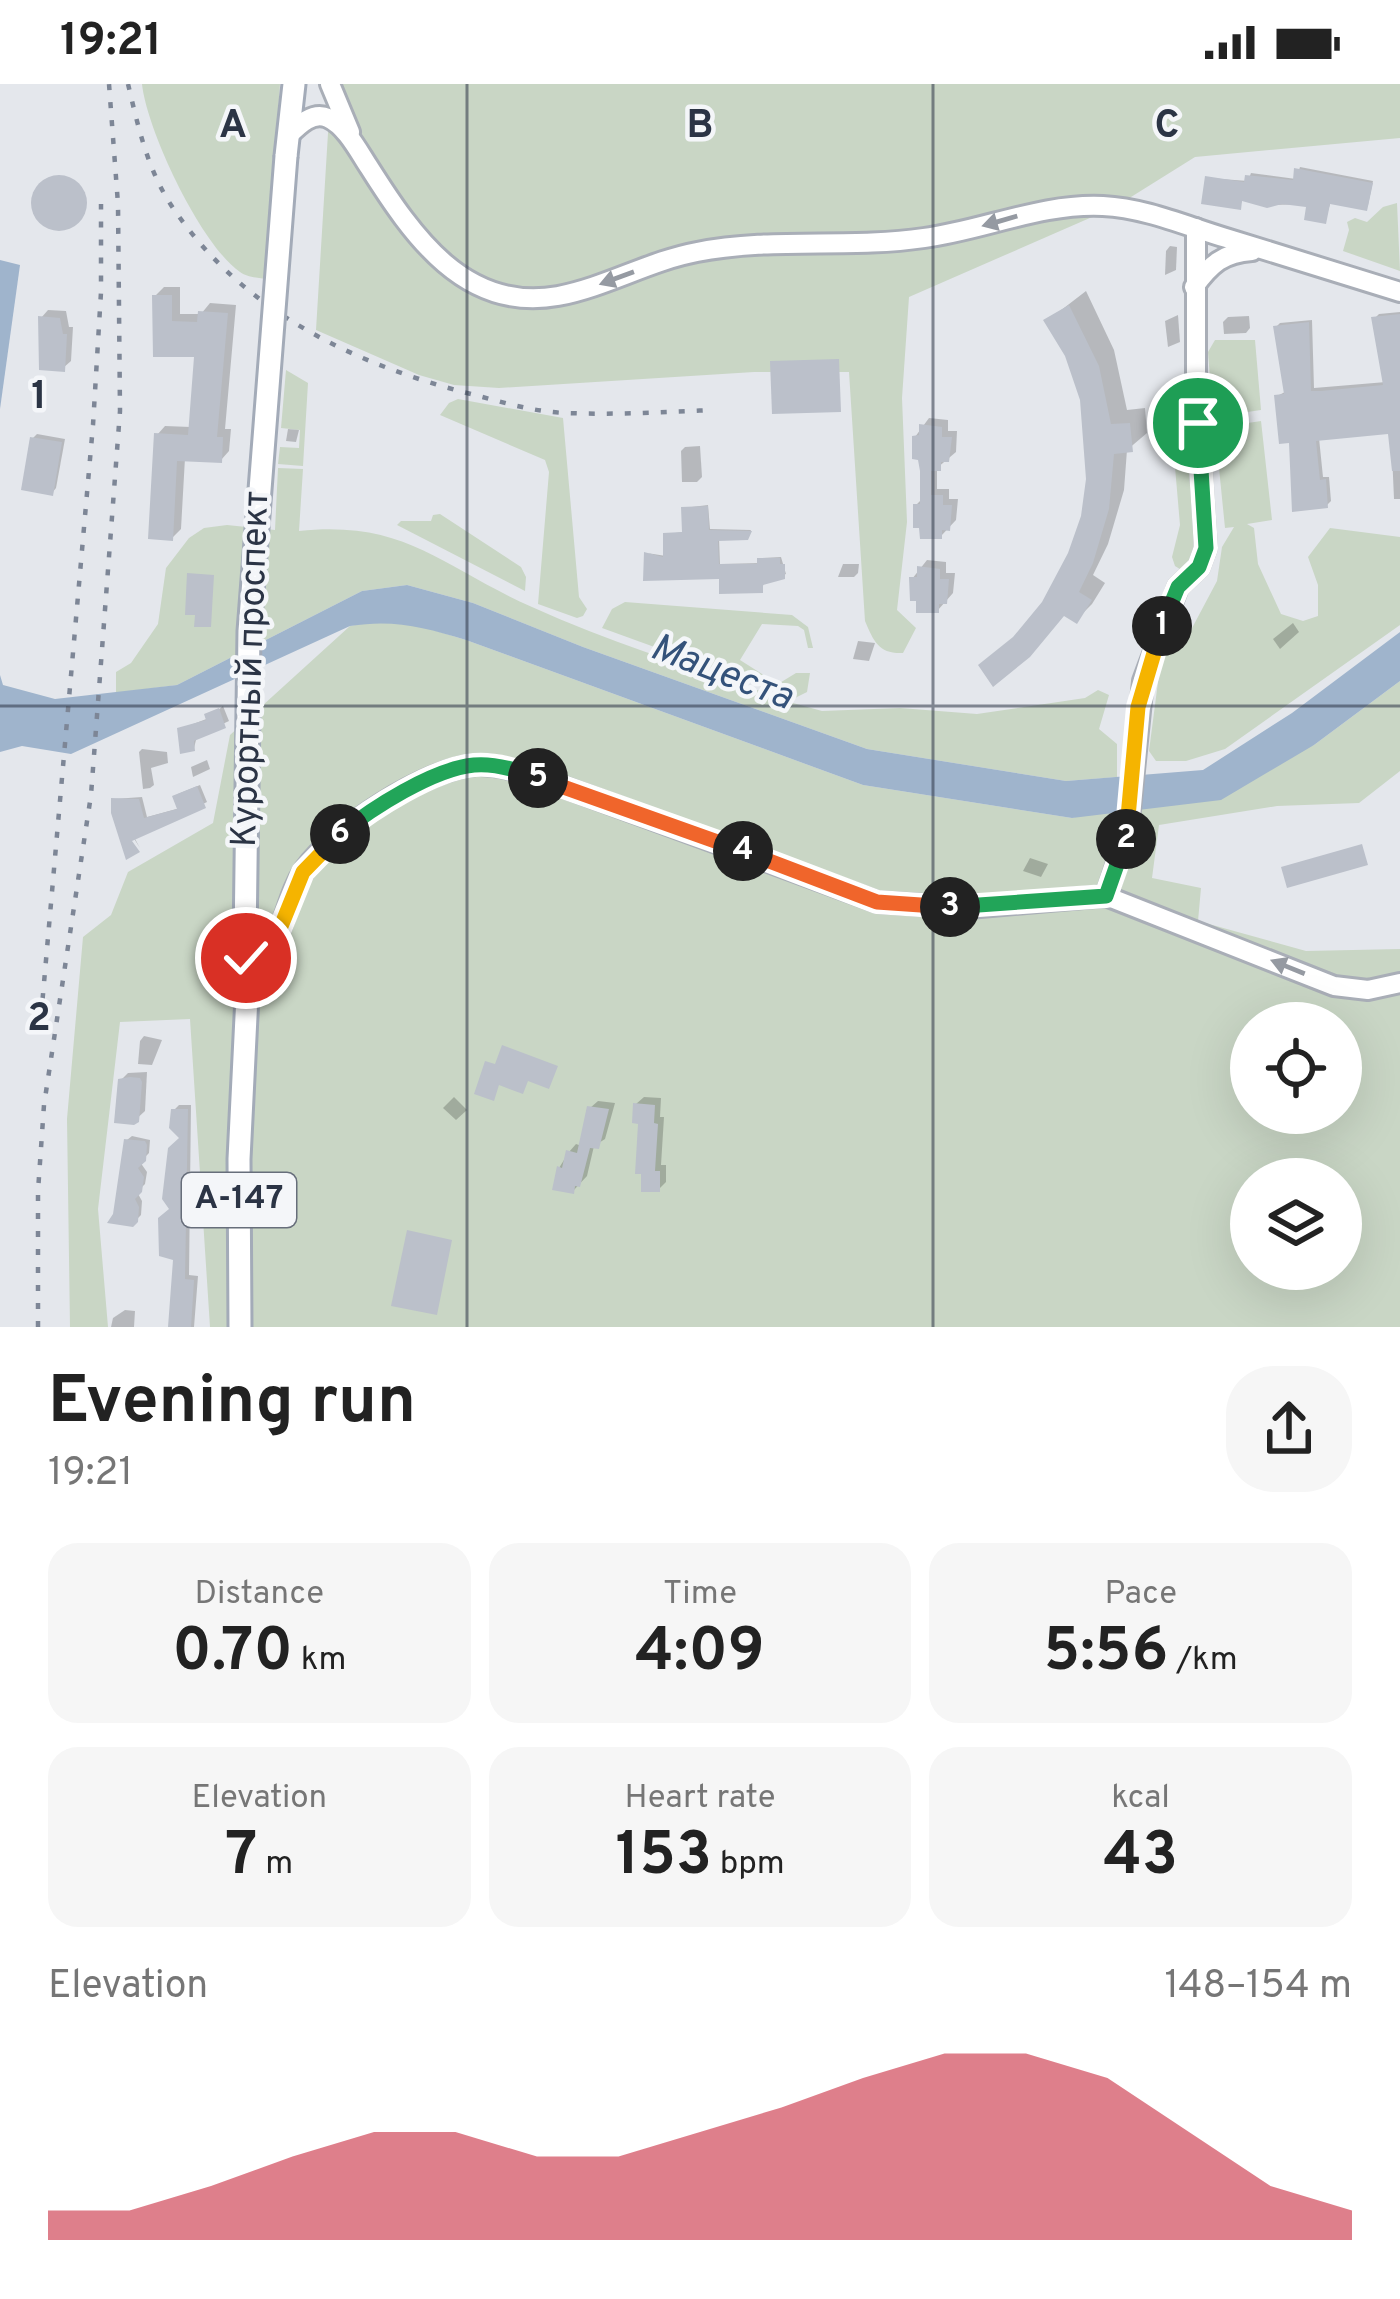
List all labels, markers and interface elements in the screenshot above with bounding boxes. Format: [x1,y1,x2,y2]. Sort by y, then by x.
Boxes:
text: 19:21 [60,14,162,71]
text: A [219,103,247,152]
text: B [687,103,713,152]
text: C [1155,103,1179,152]
one-way arrow [981,213,1018,231]
one-way arrow [599,270,635,288]
pin [1147,372,1249,474]
text: 1 [31,374,47,423]
icon: arrive [1165,390,1231,456]
street label: Курортный проспект [223,490,281,848]
pin: 1 [1132,596,1192,656]
text: 1 [1155,605,1169,647]
water label: Мацеста [643,624,800,724]
pin: 5 [508,748,568,808]
text: 5 [528,757,548,799]
pin: 6 [310,804,370,864]
pin: 2 [1096,809,1156,869]
text: 6 [330,813,350,855]
text: 2 [1116,818,1136,860]
pin: 4 [713,821,773,881]
text: 4 [732,830,754,872]
pin: 3 [920,877,980,937]
text: 3 [940,886,960,928]
pin [195,907,297,1009]
icon: check [213,925,279,991]
one-way arrow [1269,957,1305,976]
text: 2 [27,996,51,1045]
map controls [1230,1002,1362,1290]
button: locate [1230,1002,1362,1134]
button: layers [1230,1158,1362,1290]
road number: А-147 [182,1173,296,1227]
text: Evening run [48,1363,416,1446]
button: share [1226,1366,1352,1492]
text: 19:21 [48,1450,133,1499]
text: Distance [195,1574,324,1616]
text: Time [663,1574,737,1616]
text: Pace [1104,1574,1177,1616]
text: 0.70 [172,1616,293,1692]
text: 4:09 [635,1616,765,1692]
text: 5:56 [1044,1616,1168,1692]
text: km [293,1640,346,1682]
text: /km [1168,1640,1238,1682]
text: Elevation [192,1778,327,1820]
text: Heart rate [624,1778,776,1820]
text: kcal [1111,1778,1170,1820]
text: 7 [225,1820,258,1896]
text: 153 [615,1820,712,1896]
text: 43 [1103,1820,1178,1896]
text: m [258,1844,293,1886]
text: bpm [712,1844,785,1886]
text: Elevation [48,1963,208,2012]
text: 148–154 m [1165,1963,1352,2012]

